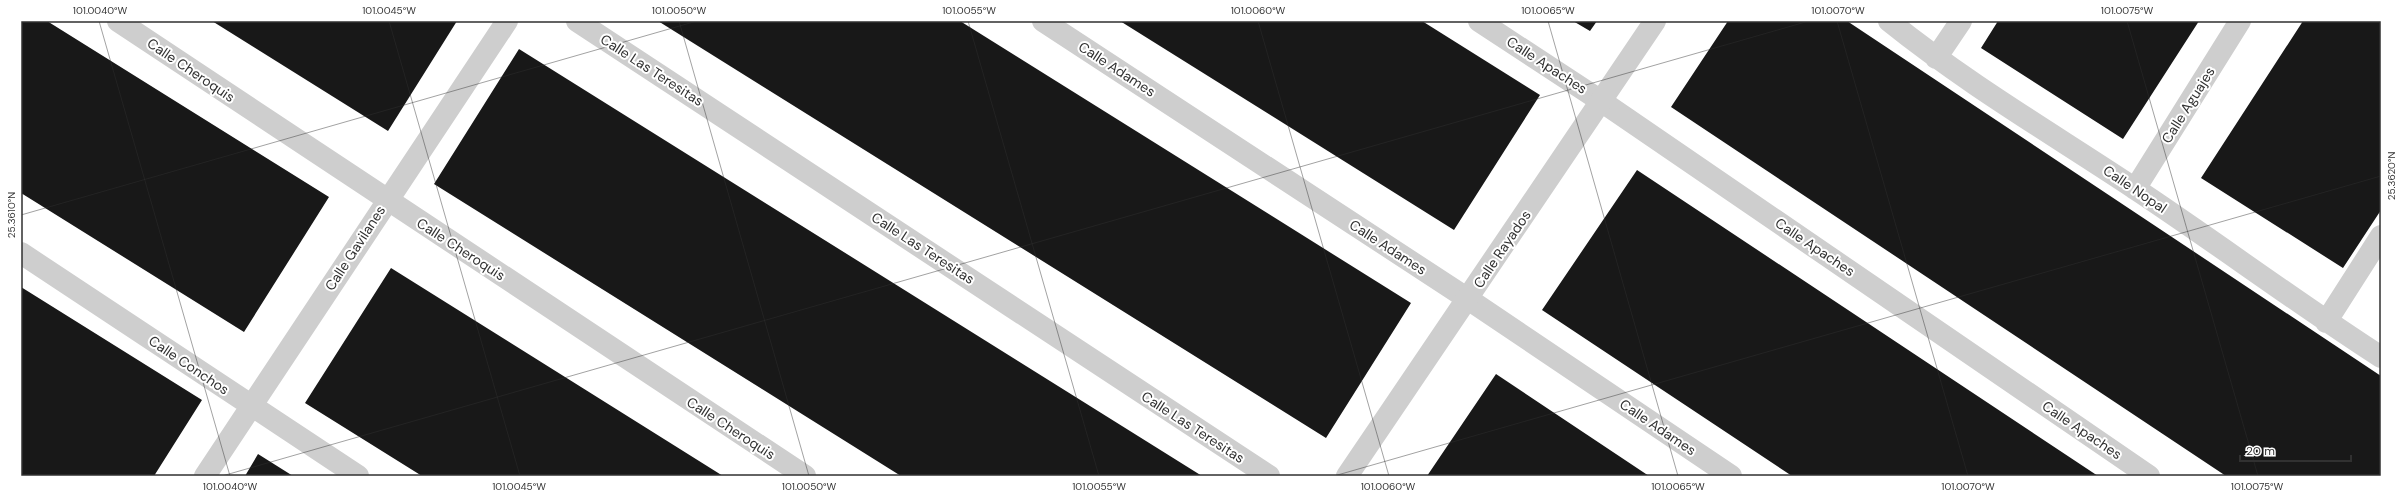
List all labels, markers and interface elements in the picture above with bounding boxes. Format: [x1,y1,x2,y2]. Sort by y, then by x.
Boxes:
text: 101.0040°W [73,4,127,17]
text: 101.0045°W [362,4,416,17]
text: 101.0050°W [652,4,707,17]
text: 101.0055°W [942,4,996,17]
text: 101.0060°W [1231,4,1286,17]
text: 101.0065°W [1521,4,1575,17]
text: 101.0070°W [1811,4,1865,17]
text: 101.0075°W [2101,4,2154,17]
street label: Calle Las Teresitas [597,30,707,110]
street label: Calle Apaches [1503,32,1591,98]
street label: Calle Cheroquis [144,34,238,106]
street label: Calle Adames [1075,37,1159,101]
street label: Calle Aguajes [2157,63,2219,147]
text: 25.3620°N [2385,152,2398,200]
street label: Calle Nopal [2100,161,2170,217]
text: 25.3610°N [5,192,18,238]
street label: Calle Gavilanes [321,202,389,294]
street label: Calle Rayados [1469,207,1535,291]
street label: Calle Las Teresitas [868,208,978,288]
street label: Calle Cheroquis [413,214,509,284]
street label: Calle Apaches [1772,214,1858,280]
street label: Calle Adames [1346,215,1430,279]
street label: Calle Conchos [145,331,233,399]
street label: Calle Las Teresitas [1138,387,1248,467]
street label: Calle Cheroquis [683,393,779,463]
street label: Calle Adames [1616,395,1700,459]
street label: Calle Apaches [2039,397,2125,463]
scale bar [2240,437,2351,463]
text: 20 m [2246,443,2275,459]
text: 101.0040°W [203,480,257,493]
text: 101.0045°W [492,480,546,493]
text: 101.0050°W [782,480,837,493]
text: 101.0055°W [1072,480,1126,493]
text: 101.0060°W [1361,480,1416,493]
text: 101.0065°W [1651,480,1705,493]
text: 101.0070°W [1941,480,1995,493]
text: 101.0075°W [2231,480,2284,493]

